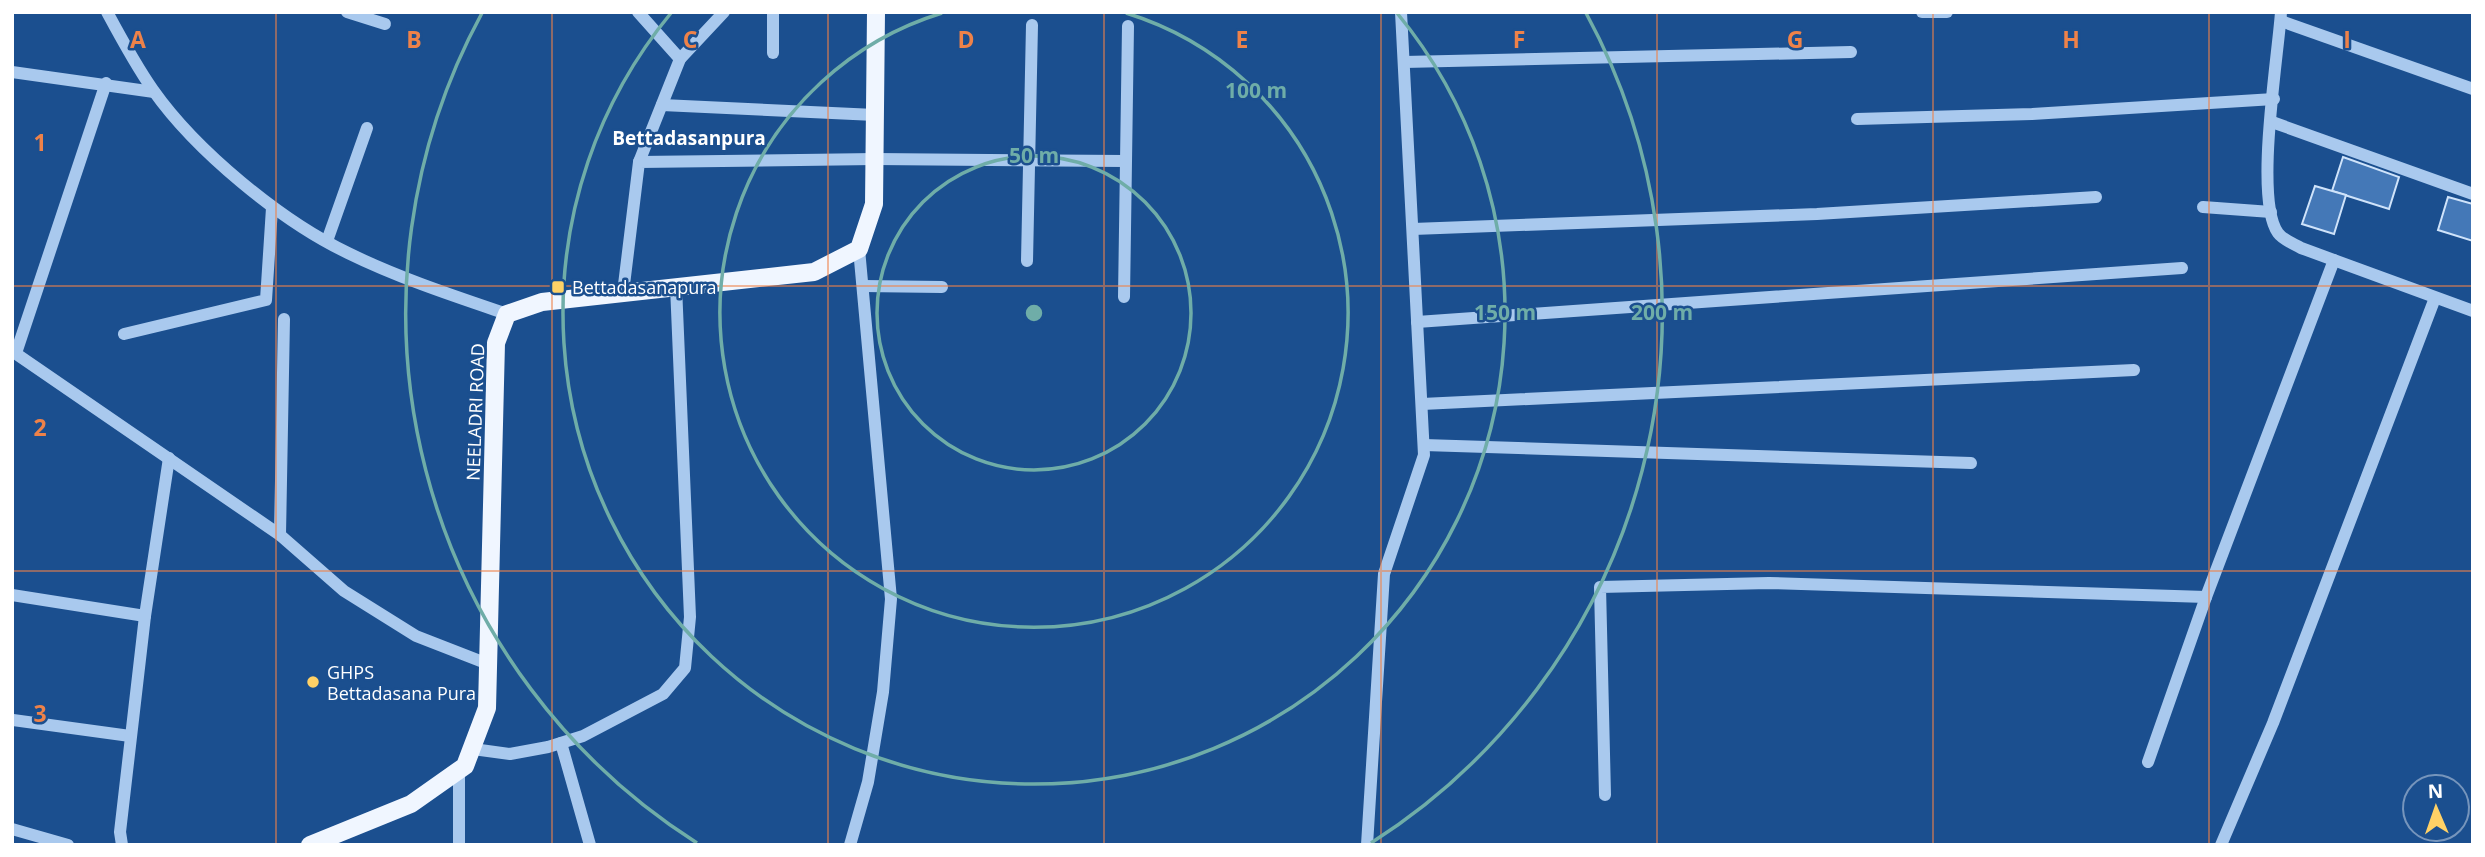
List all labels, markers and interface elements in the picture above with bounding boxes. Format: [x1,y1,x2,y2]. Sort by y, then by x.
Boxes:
text: A [130,23,146,55]
text: B [406,23,422,55]
text: C [683,23,697,55]
text: D [957,23,975,55]
text: E [1236,23,1248,55]
text: F [1513,23,1525,55]
text: G [1787,23,1803,55]
text: H [2062,23,2080,55]
text: I [2343,23,2351,55]
text: 100 m [1225,76,1287,104]
district label: Bettadasanpura [612,125,766,151]
text: 1 [33,126,47,158]
text: 50 m [1009,141,1059,169]
place label: Bettadasanapura [572,275,717,299]
marker: Bettadasanapura [550,279,566,295]
text: 150 m [1474,298,1536,326]
text: 200 m [1631,298,1693,326]
centre of rings [1022,301,1046,325]
street label: NEELADRI ROAD [461,343,489,481]
text: 2 [33,411,47,443]
place label: GHPS Bettadasana Pura [327,660,476,705]
marker: GHPS Bettadasana Pura [305,674,321,690]
text: 3 [33,697,47,729]
north arrow [2401,773,2471,843]
text: N [2427,778,2444,804]

